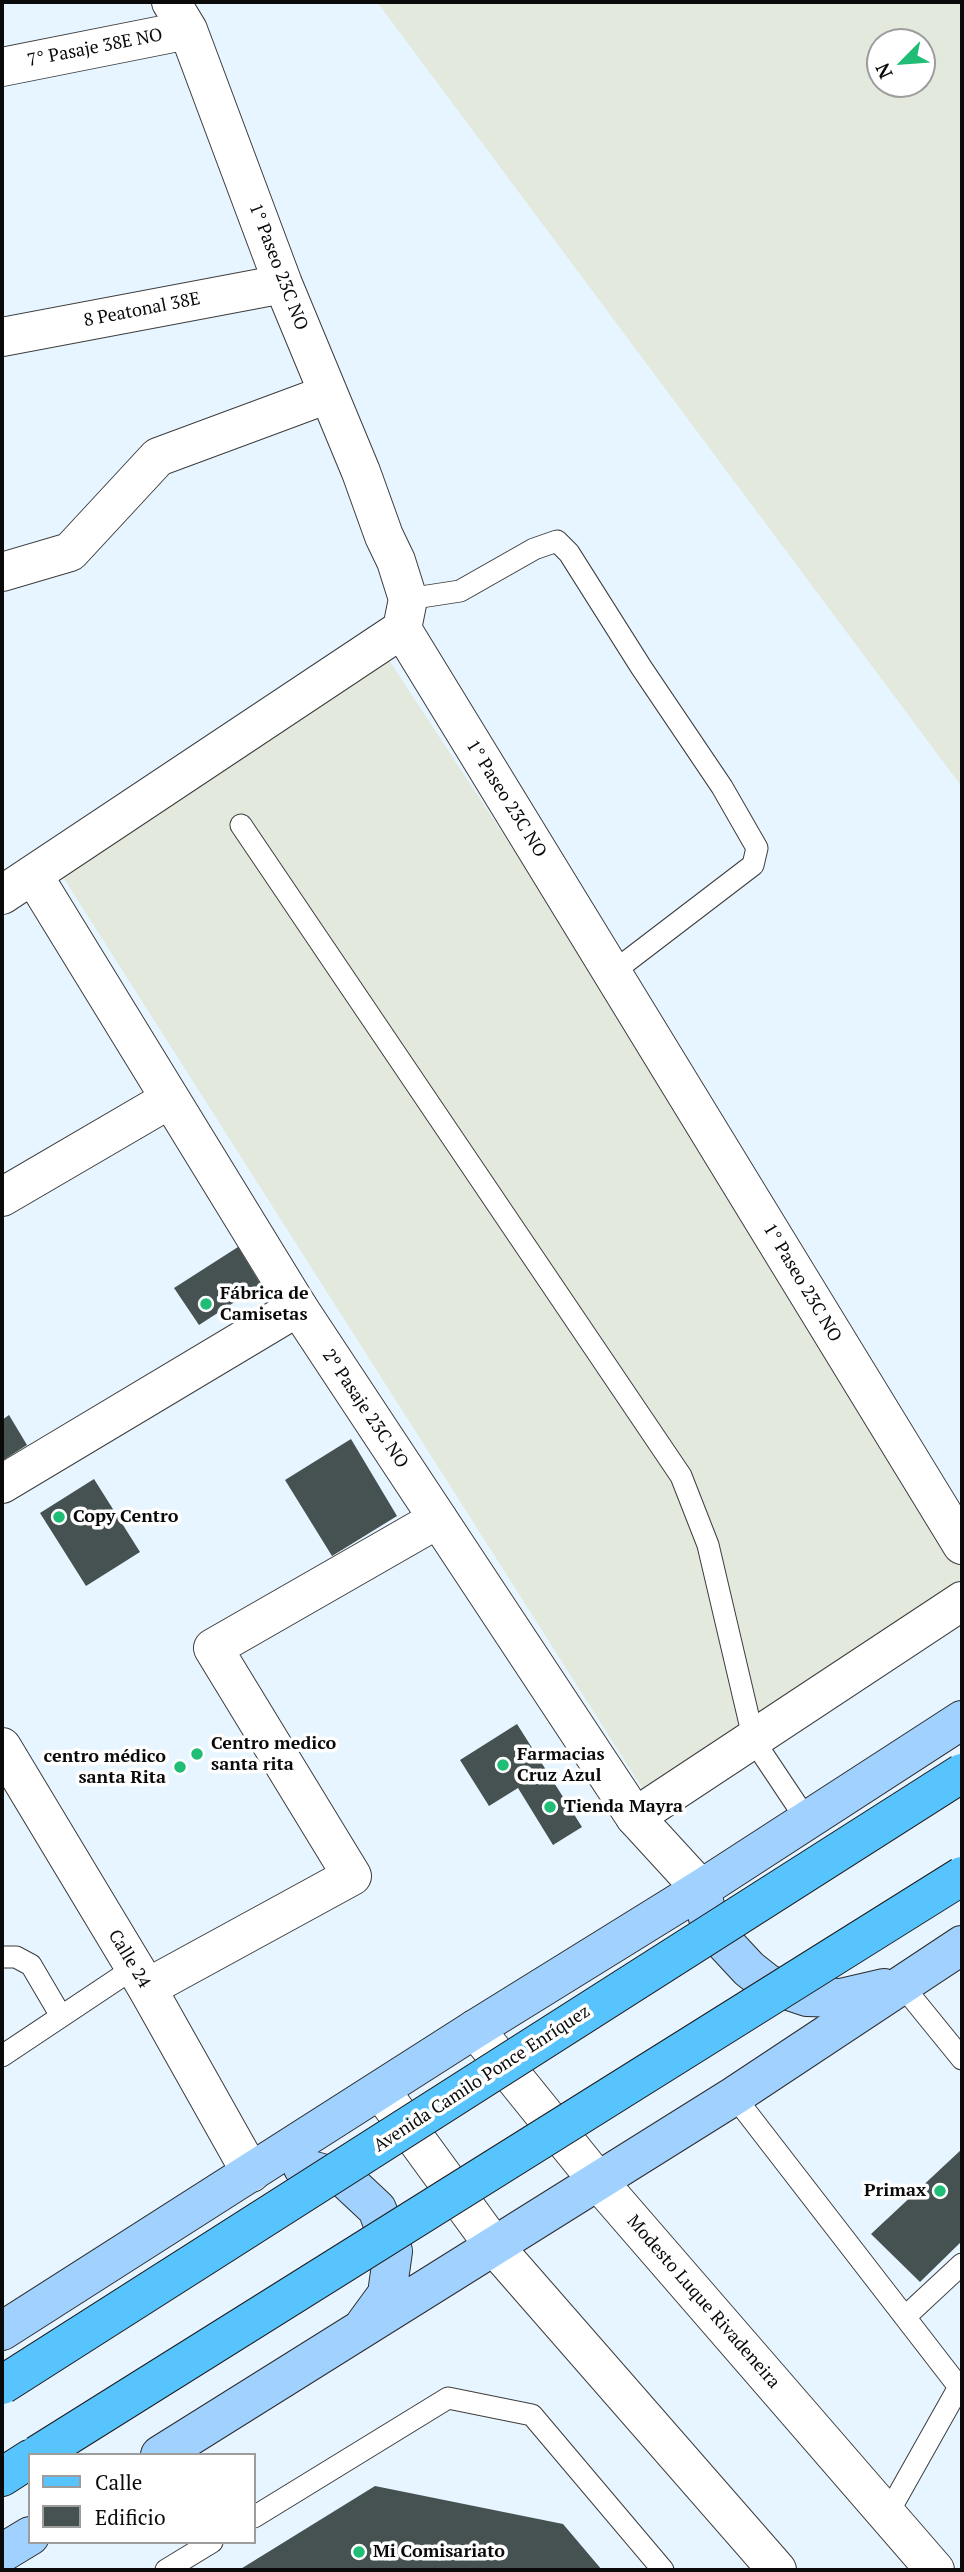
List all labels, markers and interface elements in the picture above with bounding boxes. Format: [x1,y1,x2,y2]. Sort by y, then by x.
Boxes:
street label: 7° Pasaje 38E NO [25,24,165,72]
north arrow [866,28,936,98]
text: N [869,59,898,83]
street label: 1° Paseo 23C NO [244,200,312,334]
street label: 8 Peatonal 38E [82,288,202,332]
street label: 1° Paseo 23C NO [461,736,551,862]
street label: 1° Paseo 23C NO [758,1220,846,1346]
place label: Fábrica de Camisetas [220,1283,309,1326]
marker: Fábrica de Camisetas [198,1296,214,1312]
street label: 2º Pasaje 23C NO [317,1345,413,1473]
place label: Copy Centro [73,1506,178,1528]
marker: Copy Centro [51,1509,67,1525]
place label: Centro medico santa rita [211,1733,336,1776]
place label: Farmacias Cruz Azul [517,1744,605,1786]
place label: centro médico santa Rita [44,1746,166,1788]
marker: Centro medico santa rita [189,1746,205,1762]
marker: Farmacias Cruz Azul [495,1757,511,1773]
marker: centro médico santa Rita [172,1759,188,1775]
place label: Tienda Mayra [564,1796,683,1818]
marker: Tienda Mayra [542,1799,558,1815]
street label: Calle 24 [103,1926,155,1992]
street label: Avenida Camilo Ponce Enríquez [370,2001,594,2157]
place label: Primax [864,2180,926,2202]
marker: Primax [932,2183,948,2199]
street label: Modesto Luque Rivadeneira [622,2211,784,2393]
legend [28,2453,256,2544]
text: Calle [95,2468,142,2496]
text: Edificio [95,2503,166,2531]
place label: Mi Comisariato [373,2541,505,2563]
marker: Mi Comisariato [351,2544,367,2560]

